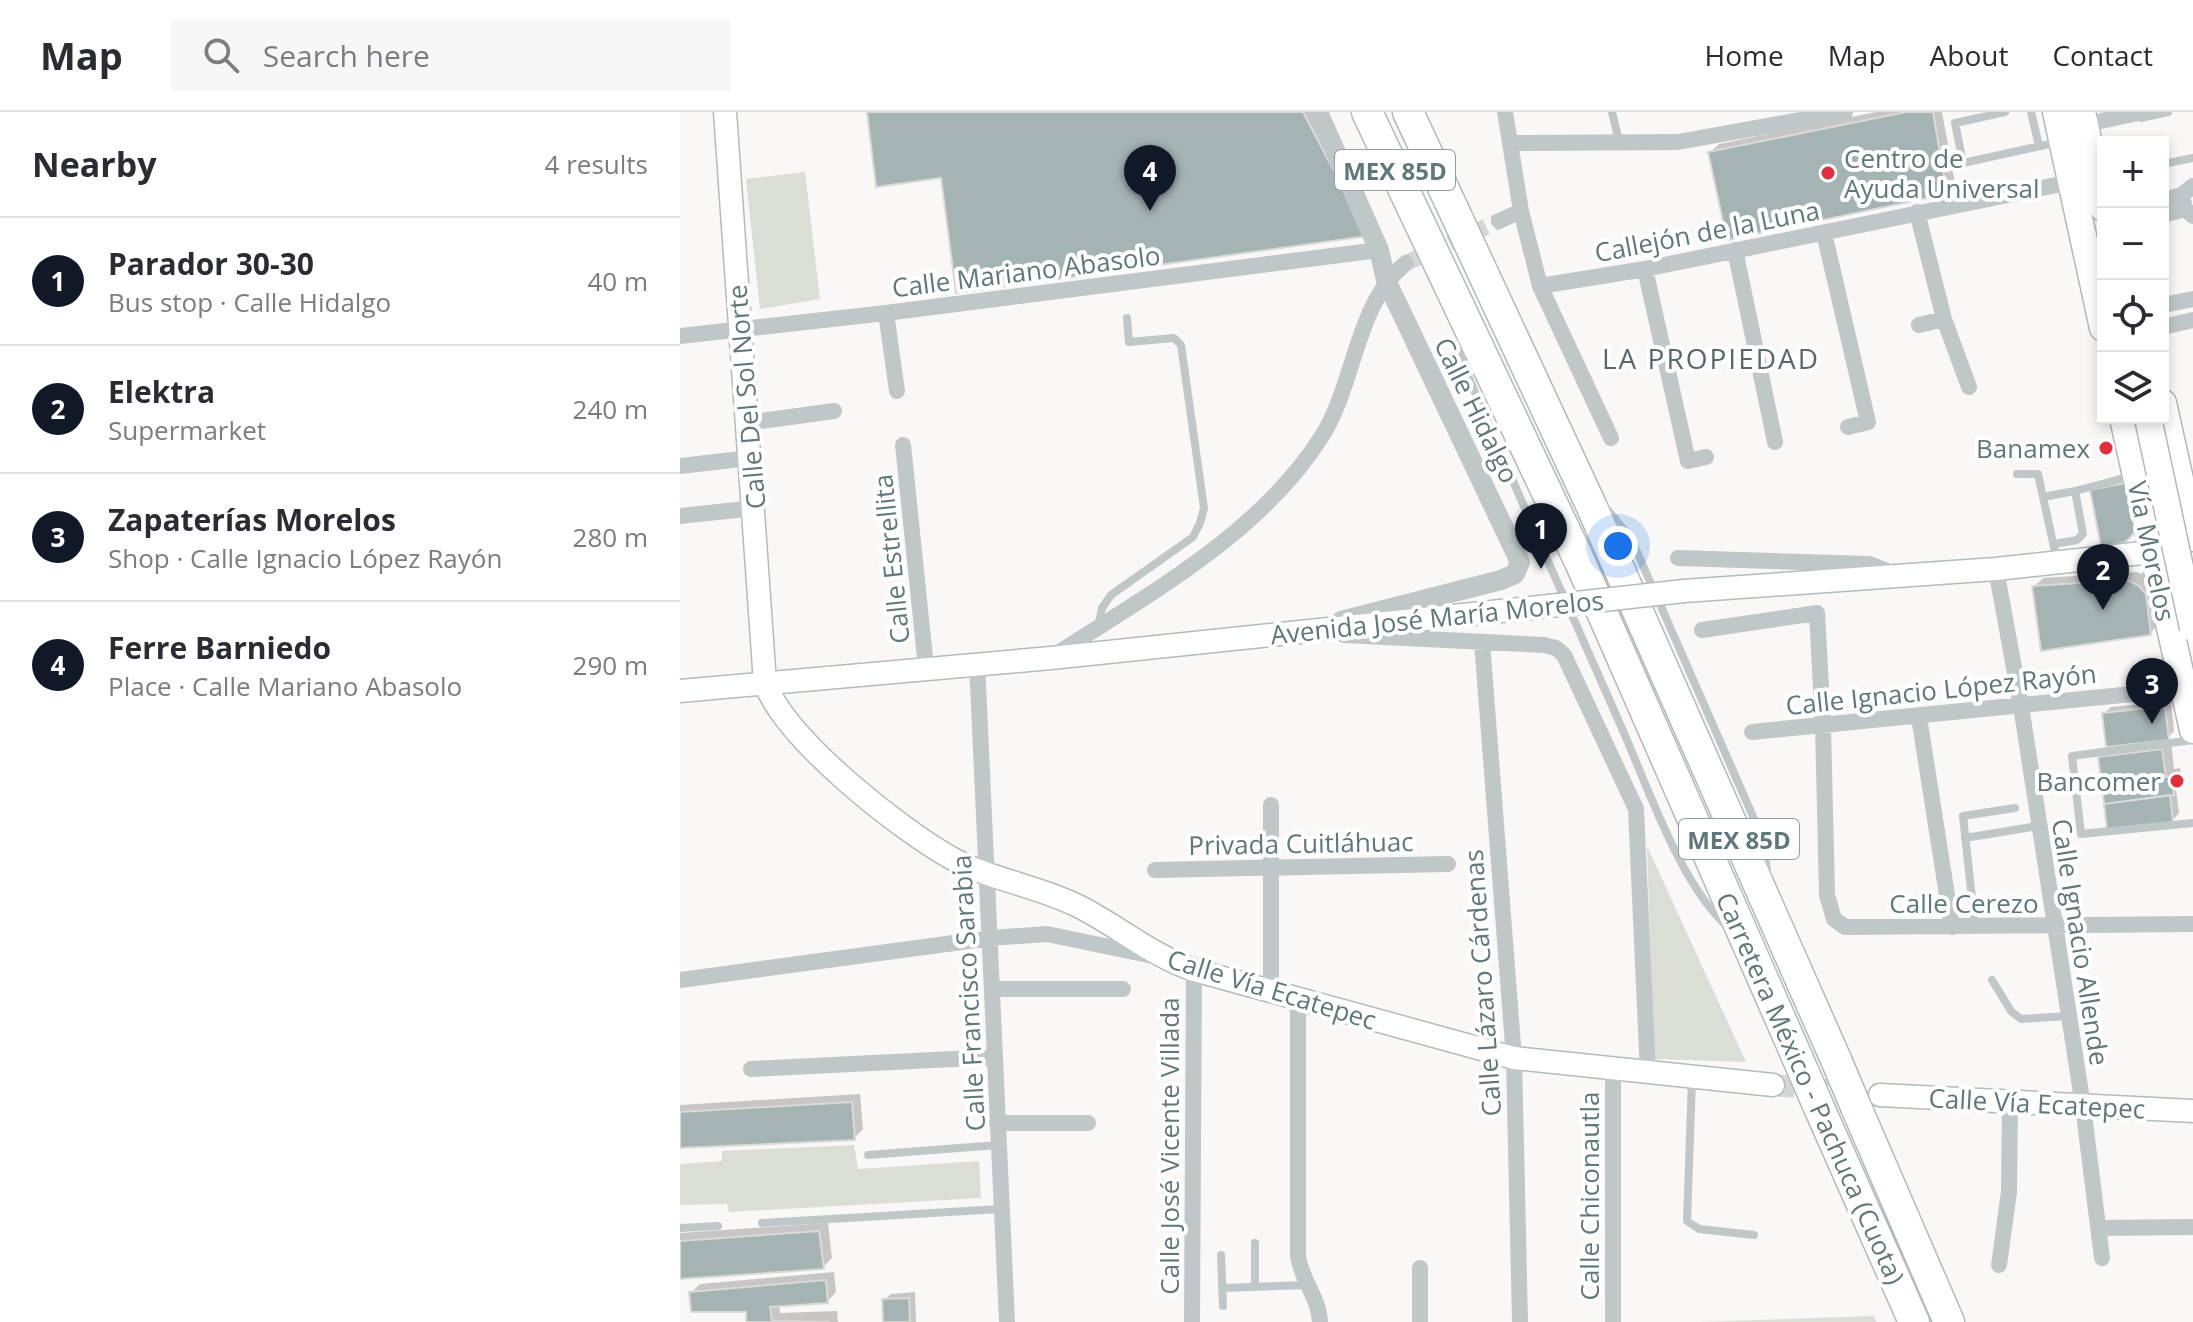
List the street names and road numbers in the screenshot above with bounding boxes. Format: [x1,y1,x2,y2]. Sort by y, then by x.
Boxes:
road number: MEX 85D [1335,150,1455,190]
street label: Callejón de la Luna [1591,192,1823,270]
street label: Calle Mariano Abasolo [890,237,1162,305]
street label: Calle Del Sol Norte [718,283,774,511]
street label: Calle Hidalgo [1426,331,1528,489]
street label: Calle Estrellita [864,473,918,645]
street label: Vía Morelos [2120,478,2184,624]
street label: Avenida José María Morelos [1268,582,1606,652]
street label: Calle Ignacio López Rayón [1784,655,2098,723]
street label: Calle Ignacio Allende [2044,816,2118,1068]
road number: MEX 85D [1679,819,1799,859]
street label: Privada Cuitláhuac [1188,823,1414,863]
street label: Calle Lázaro Cárdenas [1455,848,1509,1118]
street label: Calle Francisco Sarabia [943,854,993,1132]
street label: Calle Cerezo [1889,885,2039,921]
street label: Carretera México - Pachuca (Cuota) [1708,886,1914,1290]
street label: Calle Vía Ecatepec [1163,940,1381,1038]
street label: Calle José Vicente Villada [1151,997,1187,1295]
street label: Calle Vía Ecatepec [1928,1079,2146,1127]
street label: Calle Chiconautla [1571,1092,1607,1300]

